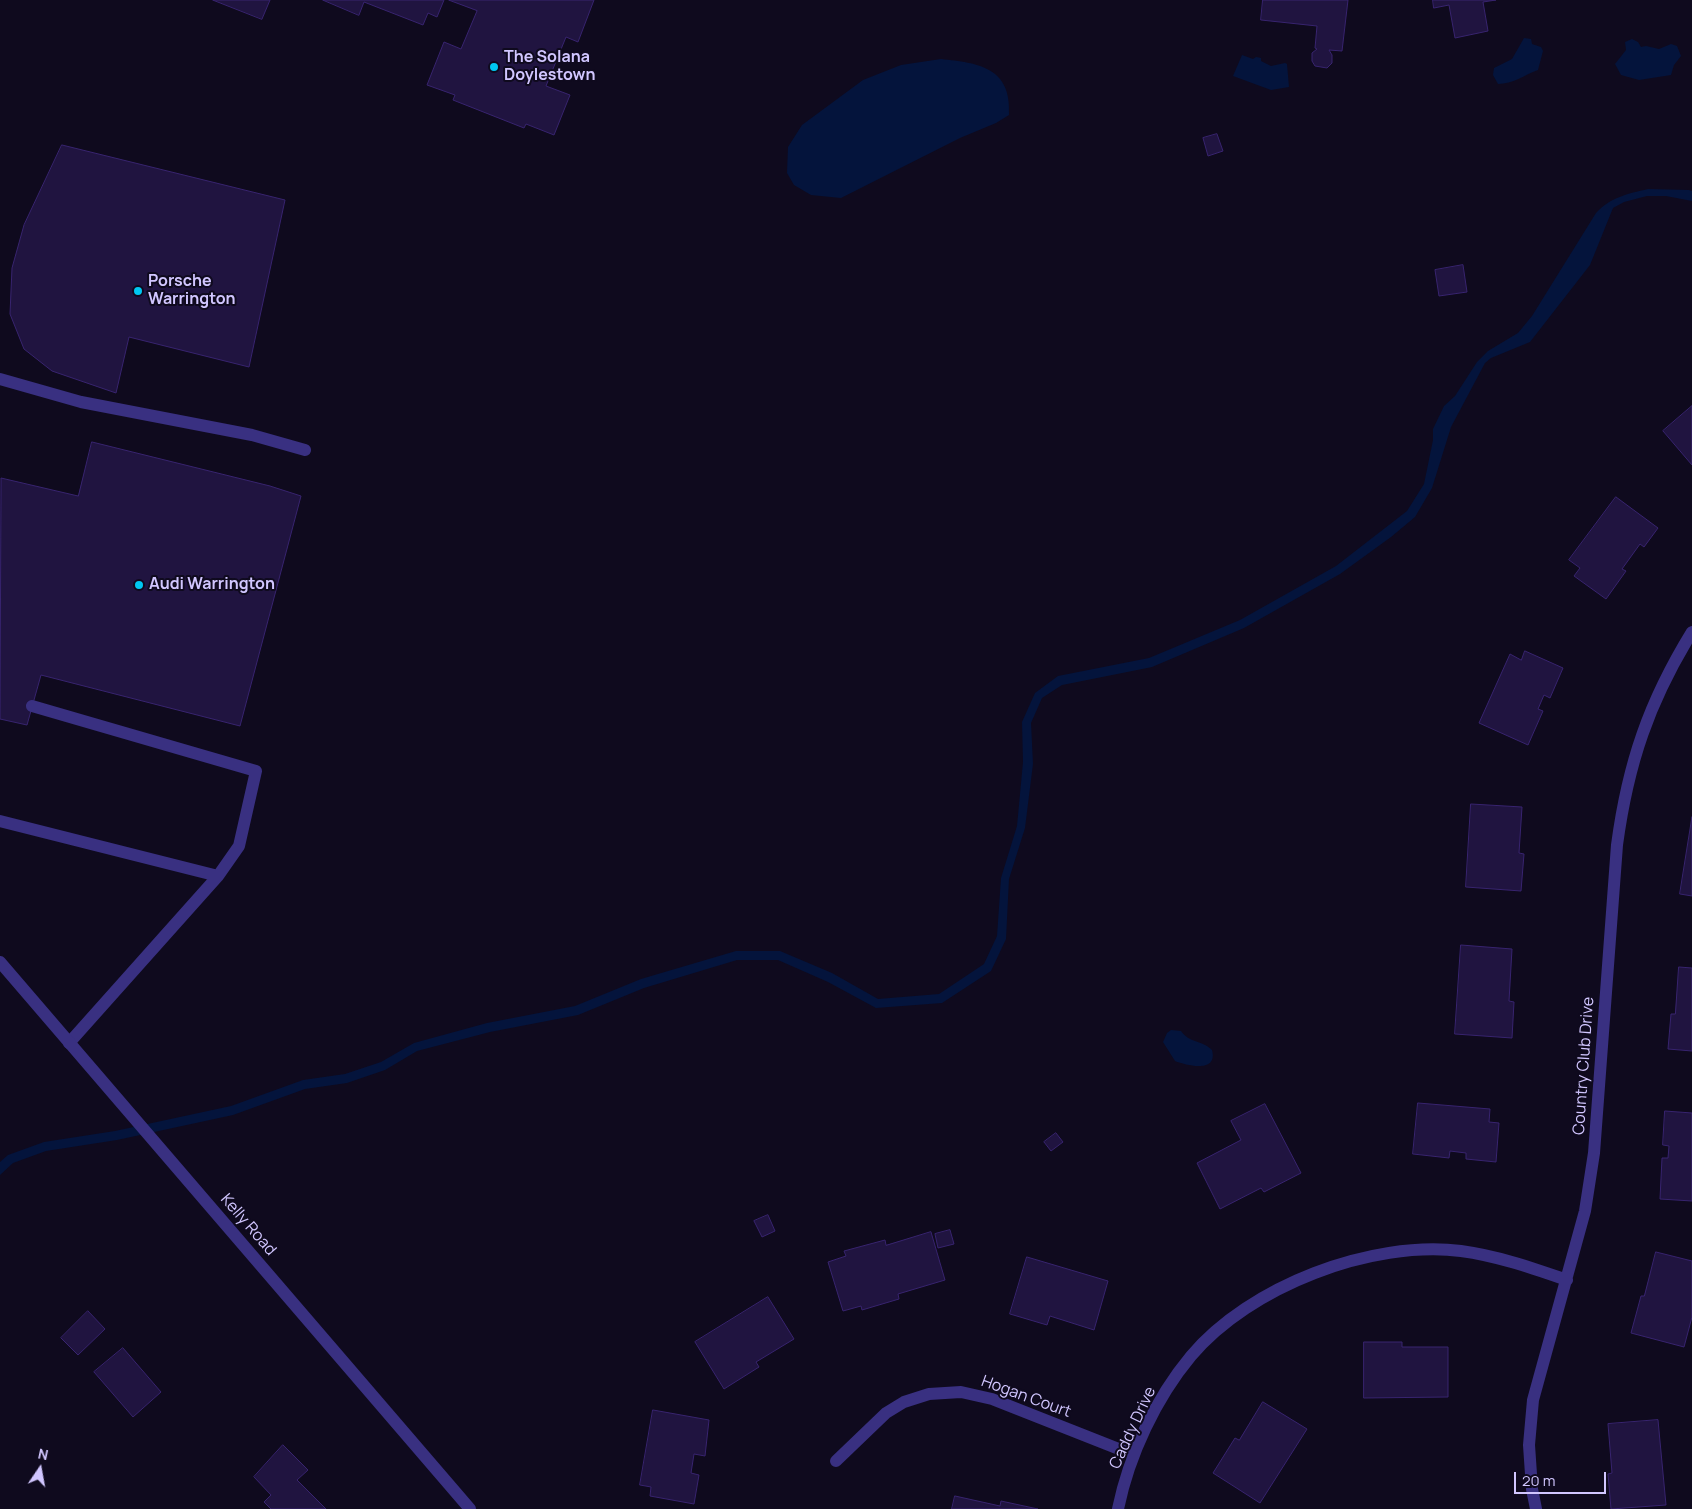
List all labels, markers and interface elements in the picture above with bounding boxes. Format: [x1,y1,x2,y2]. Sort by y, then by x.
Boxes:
place label: The Solana Doylestown [504,48,595,86]
marker: The Solana Doylestown [488,61,500,73]
place label: Porsche Warrington [148,272,236,310]
marker: Porsche Warrington [132,285,144,297]
place label: Audi Warrington [149,575,275,595]
marker: Audi Warrington [133,579,145,591]
street label: Country Club Drive [1570,996,1598,1136]
street label: Kelly Road [216,1190,280,1260]
street label: Hogan Court [979,1372,1073,1422]
street label: Caddy Drive [1106,1384,1160,1472]
north arrow [15,1444,65,1494]
text: N [36,1444,50,1464]
scale bar [1517,1462,1610,1494]
text: 20 m [1522,1470,1555,1491]

